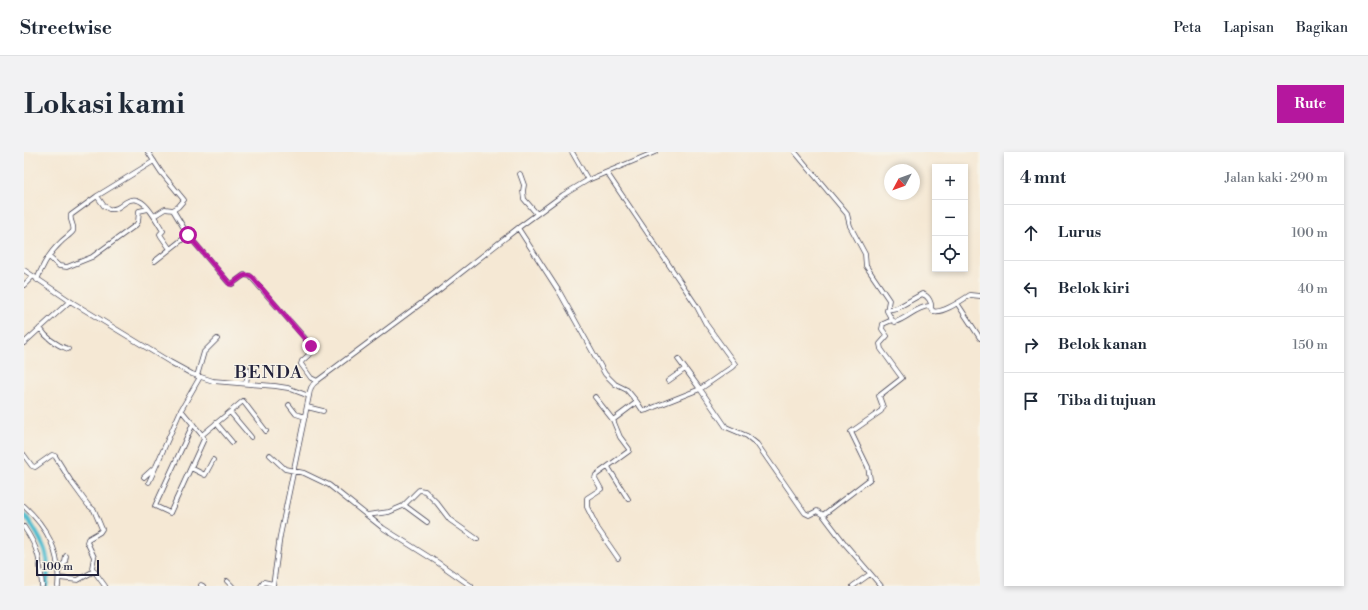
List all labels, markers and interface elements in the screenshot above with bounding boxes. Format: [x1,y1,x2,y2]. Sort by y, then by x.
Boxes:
text: Streetwise [20,16,112,40]
text: Peta [1173,19,1201,37]
text: Lapisan [1223,19,1274,37]
text: Bagikan [1296,19,1348,37]
button: Rute [1277,85,1344,123]
text: Lokasi kami [24,87,185,122]
north arrow [884,164,920,200]
map controls [932,164,968,272]
button: + [932,164,968,200]
text: 4 mnt [1020,167,1066,189]
text: Jalan kaki · 290 m [1225,170,1328,186]
button: − [932,200,968,236]
icon: ahead [1020,222,1042,244]
text: Lurus [1058,223,1101,242]
text: 100 m [1292,225,1328,241]
route start [179,226,197,244]
button: locate [932,236,968,272]
icon: left [1020,278,1042,300]
text: Belok kiri [1058,279,1129,298]
text: 40 m [1298,281,1328,297]
icon: right [1020,334,1042,356]
text: Belok kanan [1058,335,1147,354]
route end [302,337,320,355]
text: 150 m [1293,337,1328,353]
district label: BENDA [234,361,303,384]
icon: arrive [1020,390,1042,412]
text: Tiba di tujuan [1058,391,1156,410]
scale bar [36,558,99,577]
text: 100 m [42,560,73,574]

